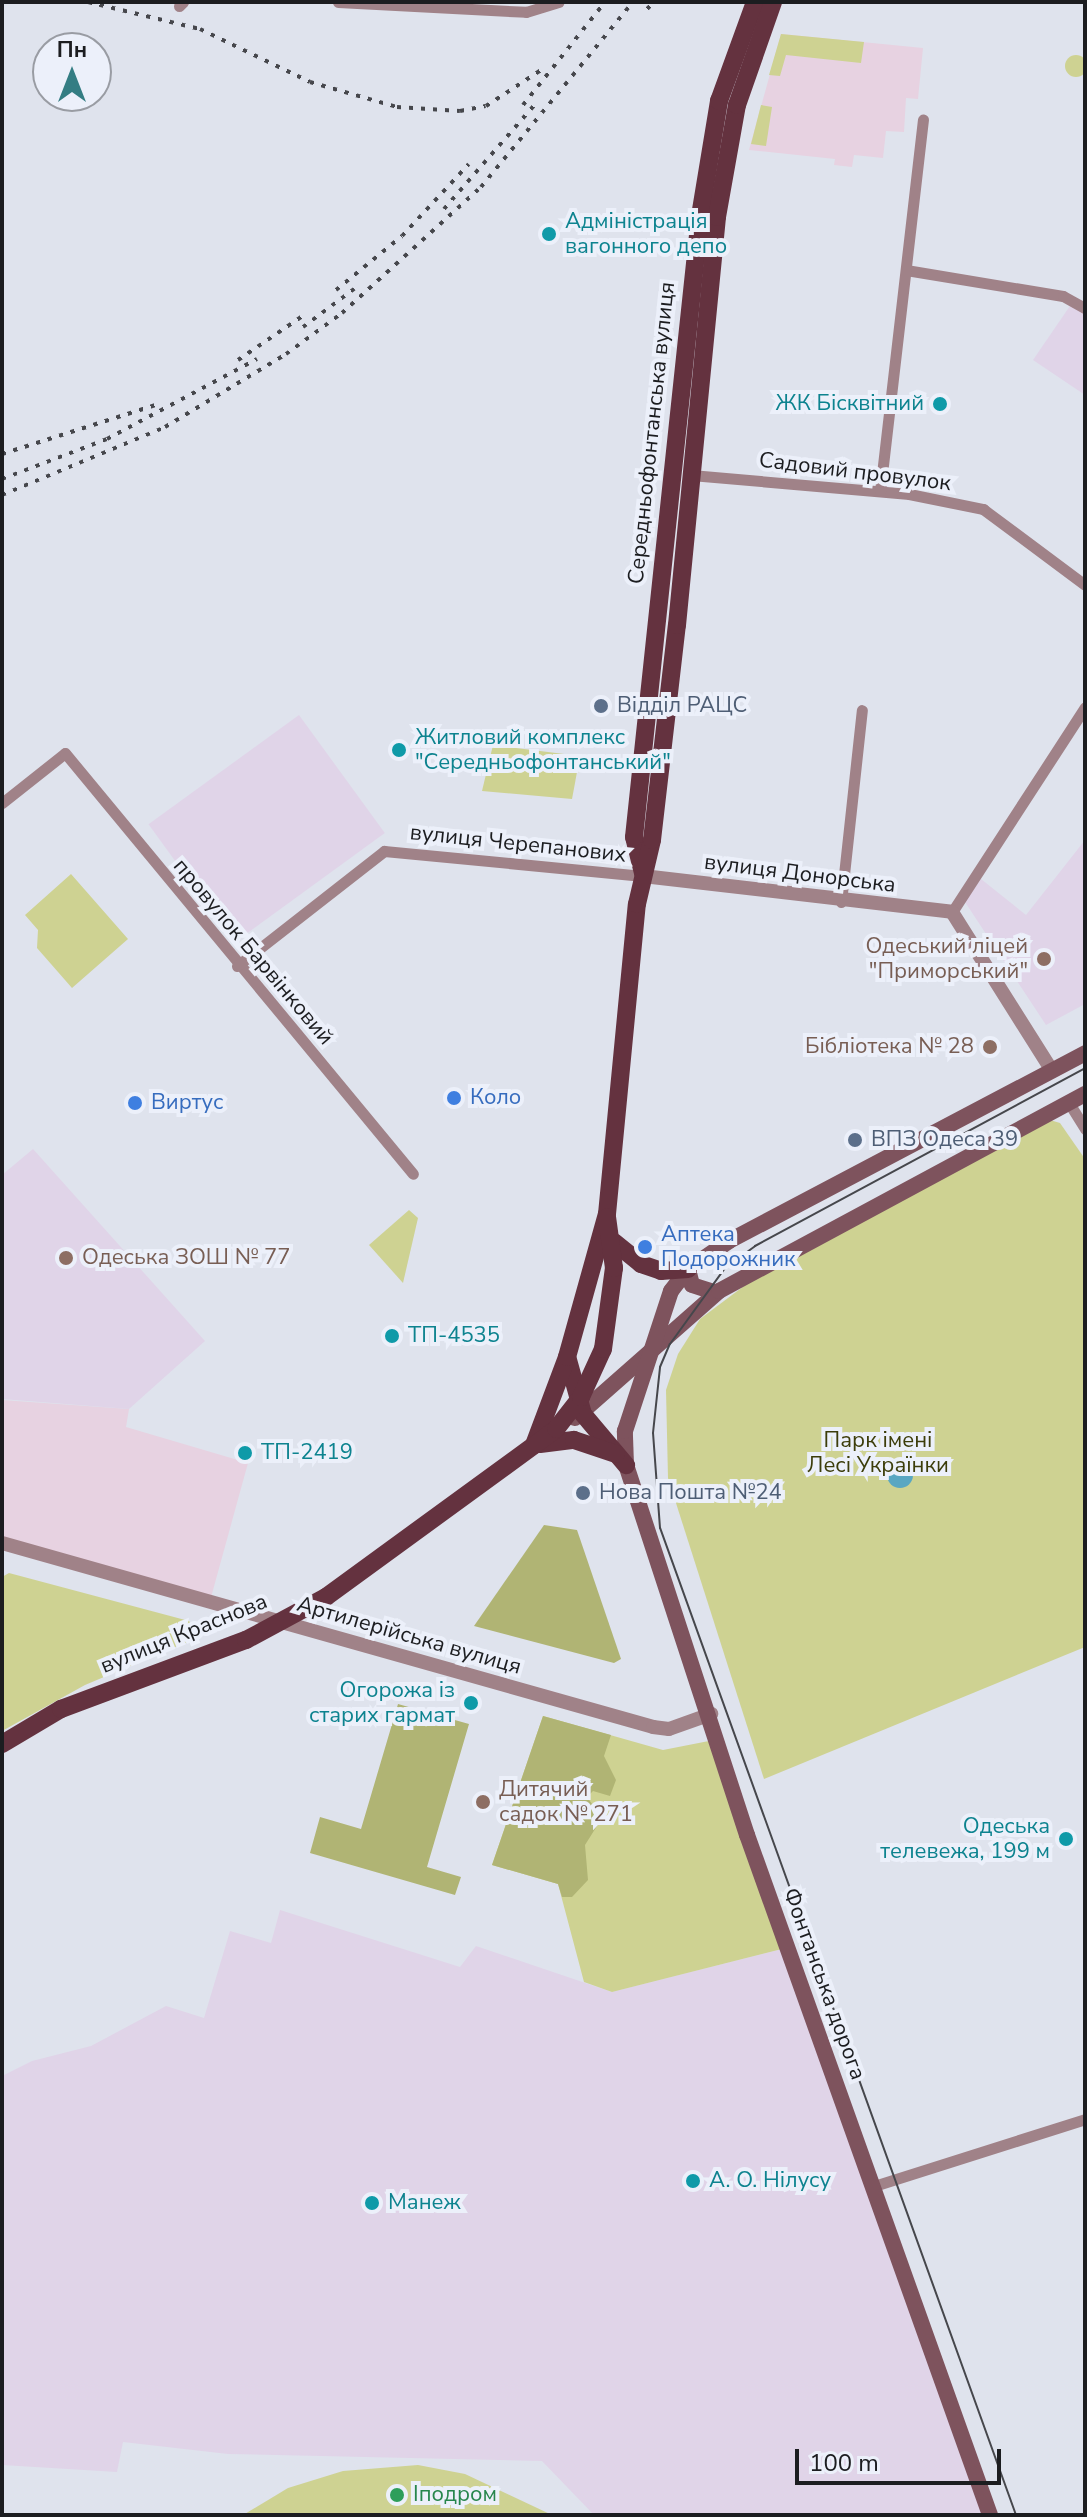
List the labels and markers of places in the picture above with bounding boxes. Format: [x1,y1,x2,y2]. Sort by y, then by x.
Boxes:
place label: Адміністрація вагонного депо [565,208,727,260]
marker: Адміністрація вагонного депо [540,225,558,243]
place label: ЖК Бісквітний [775,391,924,417]
marker: ЖК Бісквітний [931,395,949,413]
place label: Відділ РАЦС [617,693,747,719]
marker: Відділ РАЦС [592,697,610,715]
place label: Житловий комплекс "Середньофонтанський" [415,724,671,776]
marker: Житловий комплекс "Середньофонтанський" [390,741,408,759]
place label: Одеський ліцей "Приморський" [865,933,1028,984]
marker: Одеський ліцей "Приморський" [1035,950,1053,968]
place label: Бібліотека № 28 [805,1034,974,1060]
marker: Бібліотека № 28 [981,1038,999,1056]
place label: Коло [470,1085,521,1111]
marker: Коло [445,1089,463,1107]
place label: Виртус [151,1090,223,1116]
marker: Виртус [126,1094,144,1112]
place label: ВПЗ Одеса 39 [871,1127,1018,1153]
marker: ВПЗ Одеса 39 [846,1131,864,1149]
place label: Аптека Подорожник [661,1221,796,1272]
marker: Аптека Подорожник [636,1238,654,1256]
place label: Одеська ЗОШ № 77 [82,1245,290,1271]
marker: Одеська ЗОШ № 77 [57,1249,75,1267]
place label: ТП-4535 [408,1323,500,1349]
marker: ТП-4535 [383,1327,401,1345]
place label: ТП-2419 [261,1440,353,1466]
marker: ТП-2419 [236,1444,254,1462]
place label: Нова Пошта №24 [599,1480,782,1506]
marker: Нова Пошта №24 [574,1484,592,1502]
place label: Огорожа із старих гармат [309,1677,455,1728]
marker: Огорожа із старих гармат [462,1694,480,1712]
place label: Дитячий садок № 271 [499,1776,633,1828]
marker: Дитячий садок № 271 [474,1793,492,1811]
place label: Одеська телевежа, 199 м [880,1813,1050,1864]
marker: Одеська телевежа, 199 м [1057,1830,1075,1848]
place label: А. О. Нілусу [709,2168,831,2194]
marker: А. О. Нілусу [684,2172,702,2190]
place label: Манеж [388,2190,461,2216]
marker: Манеж [363,2194,381,2212]
place label: Іподром [413,2482,497,2508]
marker: Іподром [388,2486,406,2504]

